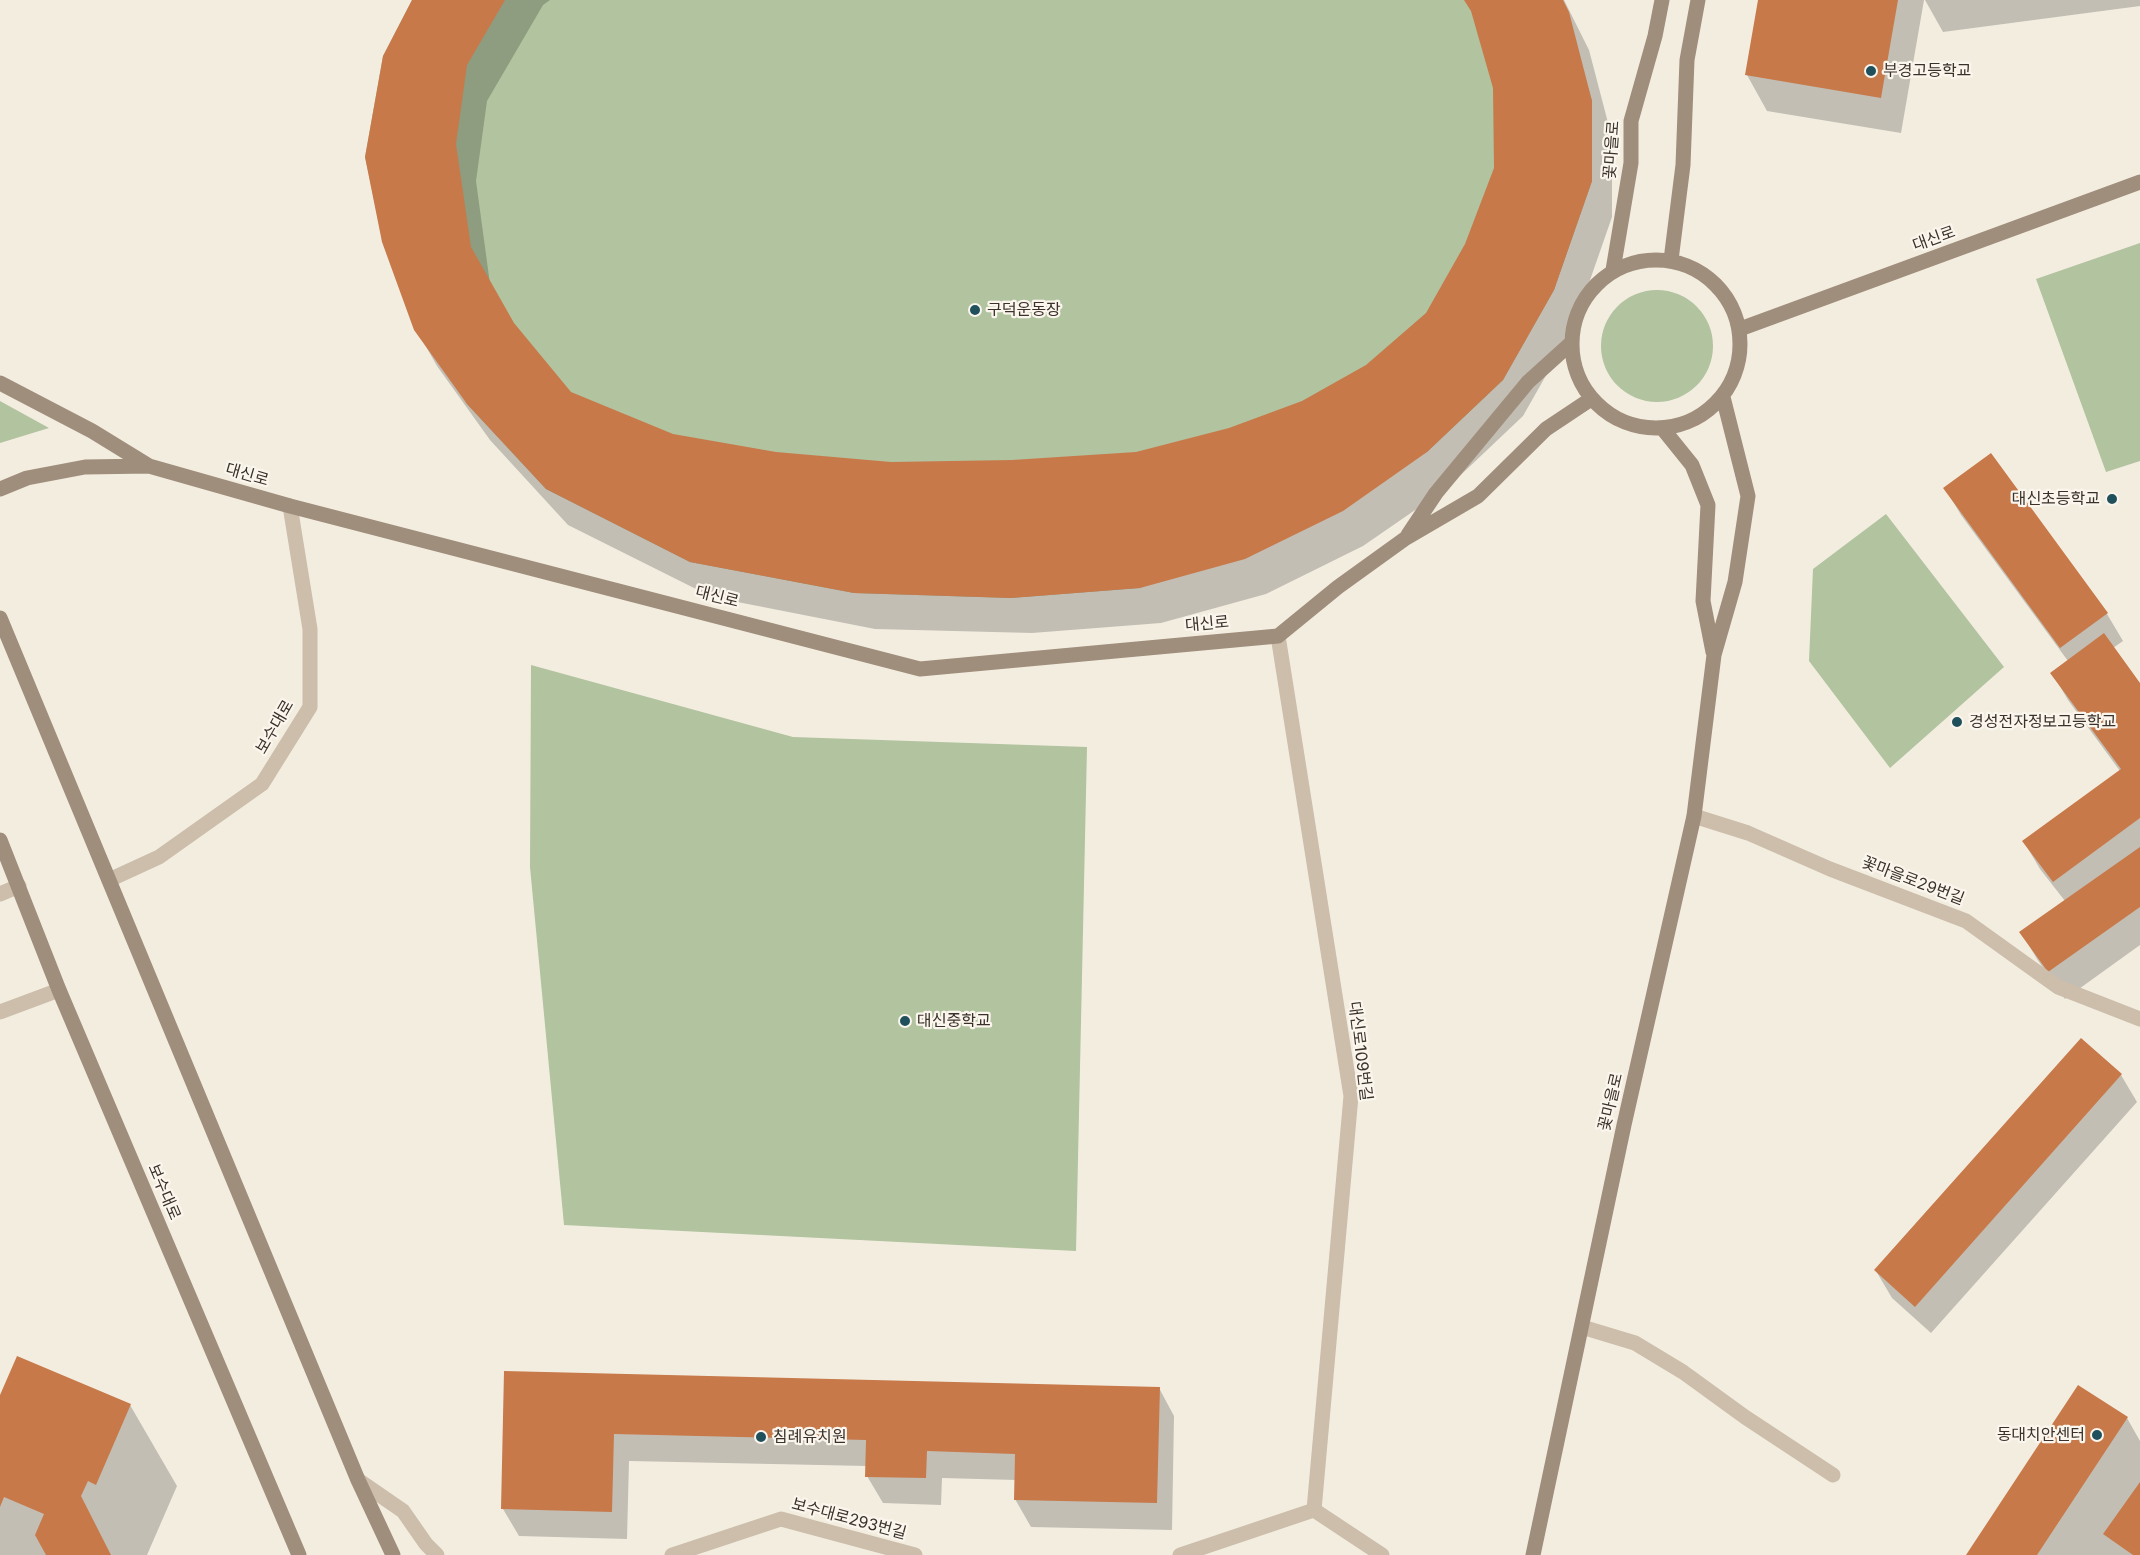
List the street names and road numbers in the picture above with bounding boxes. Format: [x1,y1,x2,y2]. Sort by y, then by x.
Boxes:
street label: 꽃마을로 [1600,120,1624,180]
street label: 대신로 [1910,222,1958,256]
street label: 대신로 [223,460,271,490]
street label: 대신로 [693,582,741,612]
street label: 대신로 [1184,613,1230,635]
street label: 보수대로 [252,697,298,757]
street label: 꽃마을로29번길 [1859,853,1967,909]
street label: 대신로109번길 [1344,1000,1376,1102]
street label: 꽃마을로 [1595,1071,1627,1133]
street label: 보수대로 [144,1161,184,1223]
street label: 보수대로293번길 [790,1494,908,1544]

